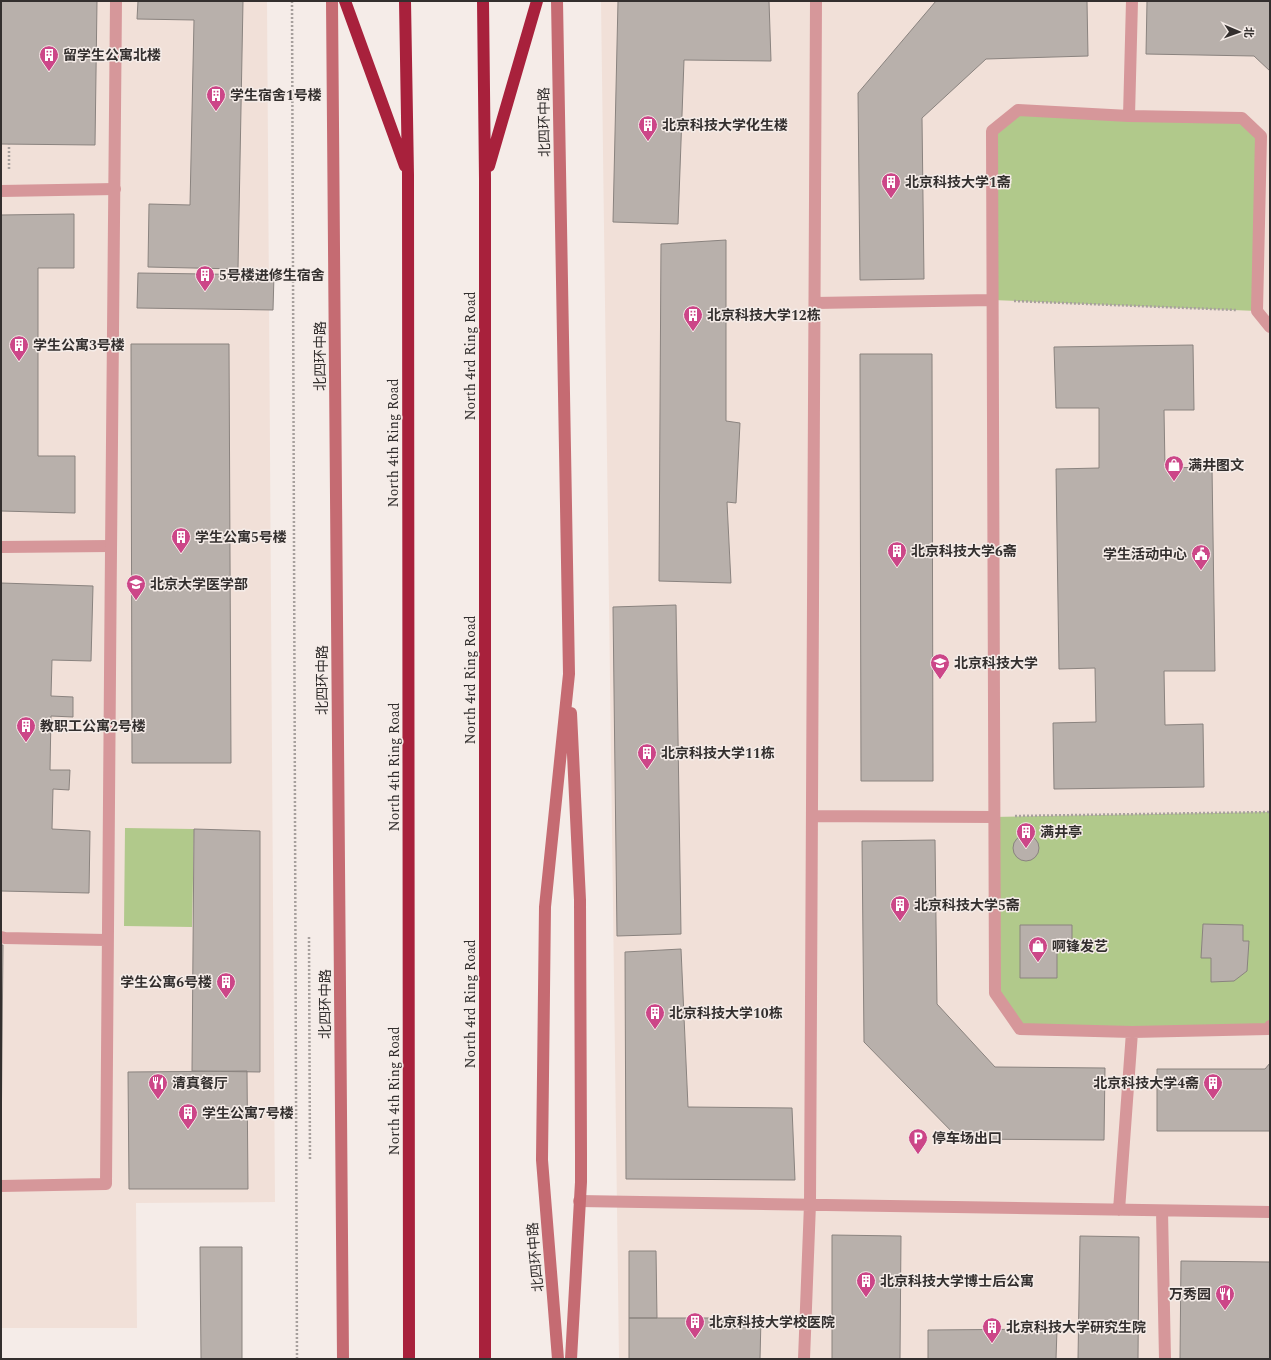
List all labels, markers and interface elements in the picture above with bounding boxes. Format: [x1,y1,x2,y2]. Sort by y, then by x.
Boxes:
north arrow [1219,12,1259,52]
text: 北 [1240,27,1257,38]
building icon: 留学生公寓北楼 [38,44,60,72]
place label: 留学生公寓北楼 [63,45,161,66]
building icon: 学生宿舍1号楼 [205,84,227,112]
place label: 学生宿舍1号楼 [230,85,322,106]
street label: 北四环中路 [533,87,556,157]
building icon: 北京科技大学化生楼 [637,114,659,142]
place label: 北京科技大学化生楼 [662,115,788,136]
building icon: 北京科技大学1斋 [880,171,902,199]
place label: 北京科技大学1斋 [905,172,1011,193]
building icon: 5号楼进修生宿舍 [194,264,216,292]
place label: 5号楼进修生宿舍 [219,265,325,286]
street label: North 4rd Ring Road [460,291,481,421]
building icon: 北京科技大学12栋 [682,304,704,332]
place label: 北京科技大学12栋 [707,305,821,326]
street label: 北四环中路 [310,321,331,391]
building icon: 学生公寓3号楼 [8,334,30,362]
place label: 学生公寓3号楼 [33,335,125,356]
street label: North 4th Ring Road [383,378,404,507]
shop icon: 满井图文 [1163,454,1185,482]
place label: 满井图文 [1188,455,1244,476]
building icon: 学生公寓5号楼 [170,526,192,554]
place label: 学生公寓5号楼 [195,527,287,548]
building icon: 北京科技大学6斋 [886,540,908,568]
place label: 北京科技大学6斋 [911,541,1017,562]
public building icon: 学生活动中心 [1190,543,1212,571]
place label: 学生活动中心 [1103,544,1187,565]
school or university icon: 北京大学医学部 [125,573,147,601]
place label: 北京大学医学部 [150,574,248,595]
street label: North 4rd Ring Road [460,615,481,745]
street label: 北四环中路 [312,645,333,715]
school or university icon: 北京科技大学 [929,652,951,680]
place label: 北京科技大学 [954,653,1038,674]
street label: North 4th Ring Road [384,702,405,831]
building icon: 教职工公寓2号楼 [15,715,37,743]
place label: 教职工公寓2号楼 [40,716,146,737]
building icon: 北京科技大学11栋 [636,742,658,770]
place label: 北京科技大学11栋 [661,743,775,764]
building icon: 满井亭 [1015,821,1037,849]
place label: 满井亭 [1040,822,1082,843]
building icon: 北京科技大学5斋 [889,894,911,922]
place label: 北京科技大学5斋 [914,895,1020,916]
shop icon: 啊锋发艺 [1027,935,1049,963]
place label: 啊锋发艺 [1052,936,1108,957]
street label: North 4rd Ring Road [460,939,481,1069]
street label: 北四环中路 [315,969,336,1039]
building icon: 学生公寓6号楼 [215,971,237,999]
place label: 学生公寓6号楼 [120,972,212,993]
building icon: 北京科技大学10栋 [644,1002,666,1030]
place label: 北京科技大学10栋 [669,1003,783,1024]
street label: North 4th Ring Road [384,1026,405,1155]
restaurant icon: 清真餐厅 [147,1072,169,1100]
building icon: 北京科技大学4斋 [1202,1072,1224,1100]
place label: 清真餐厅 [172,1073,228,1094]
place label: 北京科技大学4斋 [1093,1073,1199,1094]
building icon: 学生公寓7号楼 [177,1102,199,1130]
place label: 学生公寓7号楼 [202,1103,294,1124]
parking icon: 停车场出口 [907,1127,929,1155]
place label: 停车场出口 [932,1128,1002,1149]
street label: 北四环中路 [522,1221,549,1293]
building icon: 北京科技大学博士后公寓 [855,1270,877,1298]
place label: 北京科技大学博士后公寓 [880,1271,1034,1292]
restaurant icon: 万秀园 [1214,1283,1236,1311]
place label: 万秀园 [1169,1284,1211,1305]
building icon: 北京科技大学校医院 [684,1311,706,1339]
place label: 北京科技大学校医院 [709,1312,835,1333]
building icon: 北京科技大学研究生院 [981,1316,1003,1344]
place label: 北京科技大学研究生院 [1006,1317,1146,1338]

